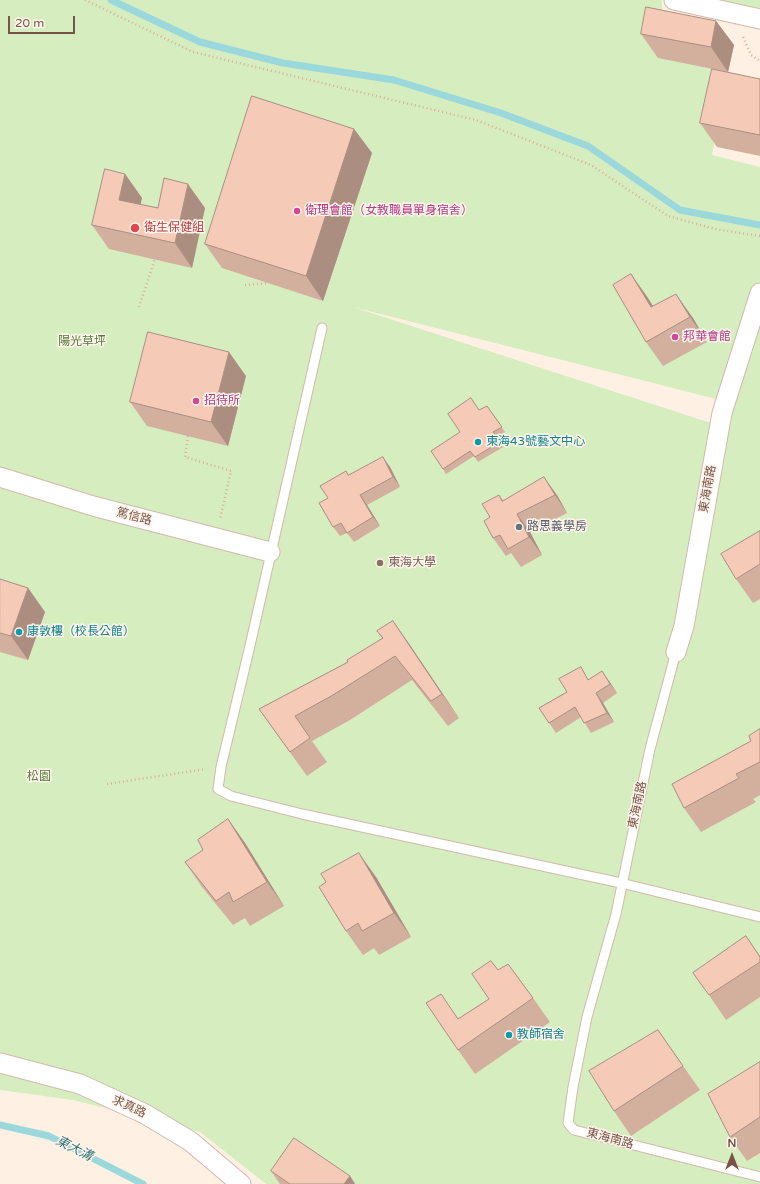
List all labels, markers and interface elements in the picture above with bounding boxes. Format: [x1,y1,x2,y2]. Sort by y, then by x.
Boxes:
scale bar [10,8,77,34]
text: 20 m [15,16,44,30]
place label: 衛理會館（女教職員單身宿舍） [305,204,473,218]
marker: 衛理會館（女教職員單身宿舍） [292,206,302,216]
place label: 衛生保健組 [144,221,204,235]
marker: 衛生保健組 [129,222,141,234]
place label: 邦華會館 [683,330,731,344]
marker: 邦華會館 [670,332,680,342]
park label: 陽光草坪 [58,335,106,349]
place label: 招待所 [204,394,240,408]
marker: 招待所 [191,396,201,406]
place label: 東海43號藝文中心 [486,435,585,449]
marker: 東海43號藝文中心 [473,437,483,447]
street label: 東海南路 [697,464,719,514]
street label: 篤信路 [115,505,153,529]
place label: 路思義學房 [527,520,587,534]
marker: 路思義學房 [514,522,524,532]
place label: 東海大學 [388,556,436,570]
marker: 東海大學 [375,558,385,568]
place label: 康敦樓（校長公館） [27,625,135,639]
marker: 康敦樓（校長公館） [14,627,24,637]
park label: 松園 [27,770,51,784]
street label: 東海南路 [626,780,650,830]
place label: 教師宿舍 [517,1028,565,1042]
marker: 教師宿舍 [504,1030,514,1040]
street label: 求真路 [110,1093,148,1121]
street label: 東海南路 [585,1126,635,1152]
water label: 東大溝 [53,1133,95,1165]
north arrow [712,1136,752,1176]
text: N [728,1137,736,1150]

